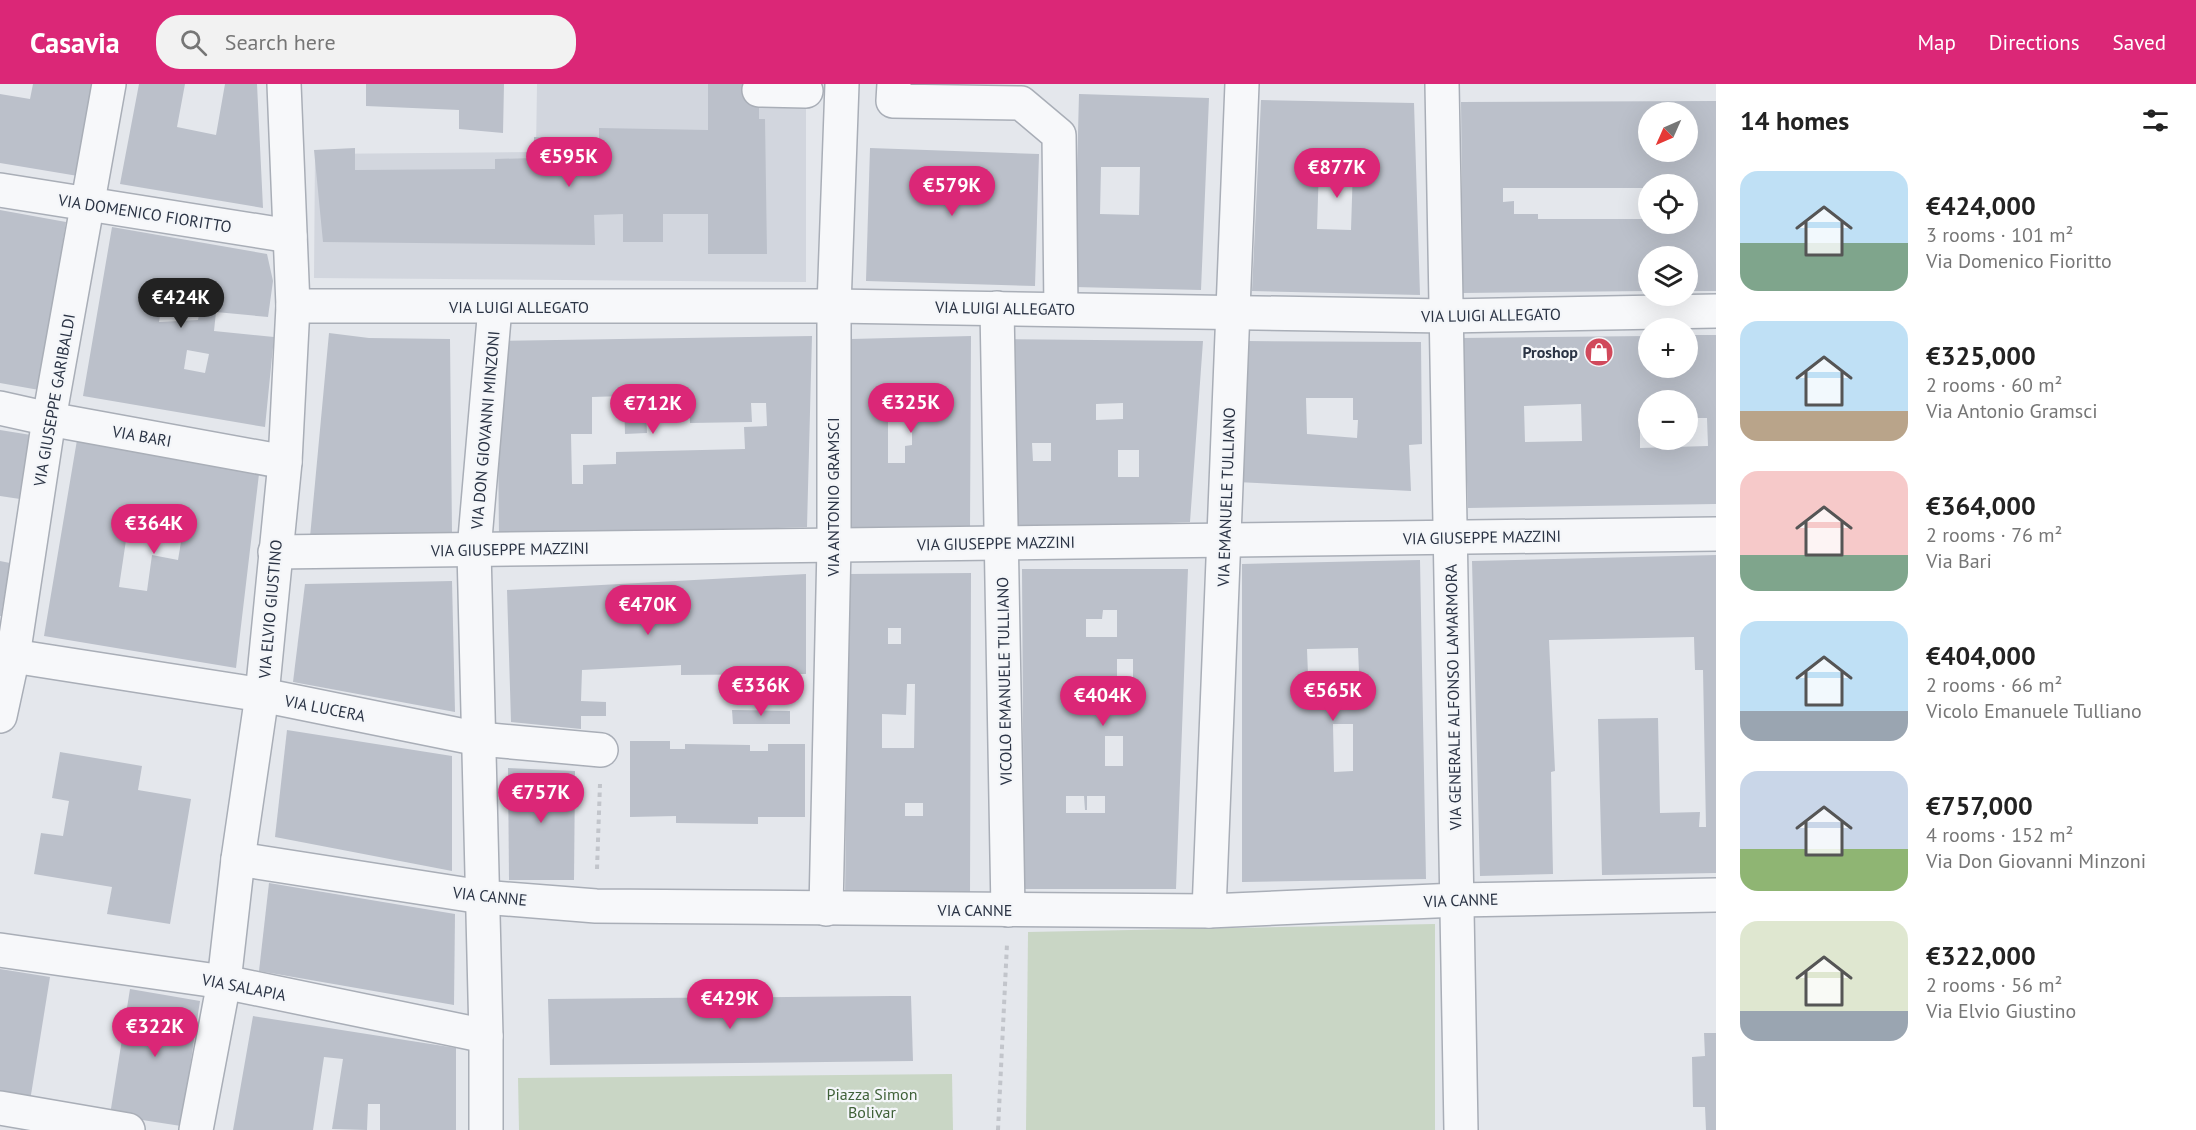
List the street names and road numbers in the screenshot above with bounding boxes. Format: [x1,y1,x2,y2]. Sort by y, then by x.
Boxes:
street label: VIA DOMENICO FIORITTO [56,189,233,237]
street label: VIA LUIGI ALLEGATO [448,297,589,317]
street label: VIA LUIGI ALLEGATO [934,297,1075,319]
street label: VIA LUIGI ALLEGATO [1420,304,1561,326]
street label: VIA GIUSEPPE GARIBALDI [29,312,79,489]
street label: VIA DON GIOVANNI MINZONI [466,330,504,531]
street label: VIA EMANUELE TULLIANO [1213,407,1239,588]
street label: VIA ANTONIO GRAMSCI [823,417,843,578]
street label: VIA BARI [110,421,173,451]
street label: VIA GIUSEPPE MAZZINI [1402,526,1561,548]
street label: VIA GIUSEPPE MAZZINI [916,532,1075,554]
street label: VIA GIUSEPPE MAZZINI [430,538,589,560]
street label: VIA ELVIO GIUSTINO [254,539,286,680]
street label: VIA GENERALE ALFONSO LAMARMORA [1441,563,1465,831]
street label: VICOLO EMANUELE TULLIANO [992,577,1016,786]
street label: VIA LUCERA [282,690,368,726]
street label: VIA CANNE [451,882,528,910]
street label: VIA CANNE [1422,889,1499,911]
street label: VIA CANNE [937,900,1012,920]
street label: VIA SALAPIA [199,969,288,1005]

